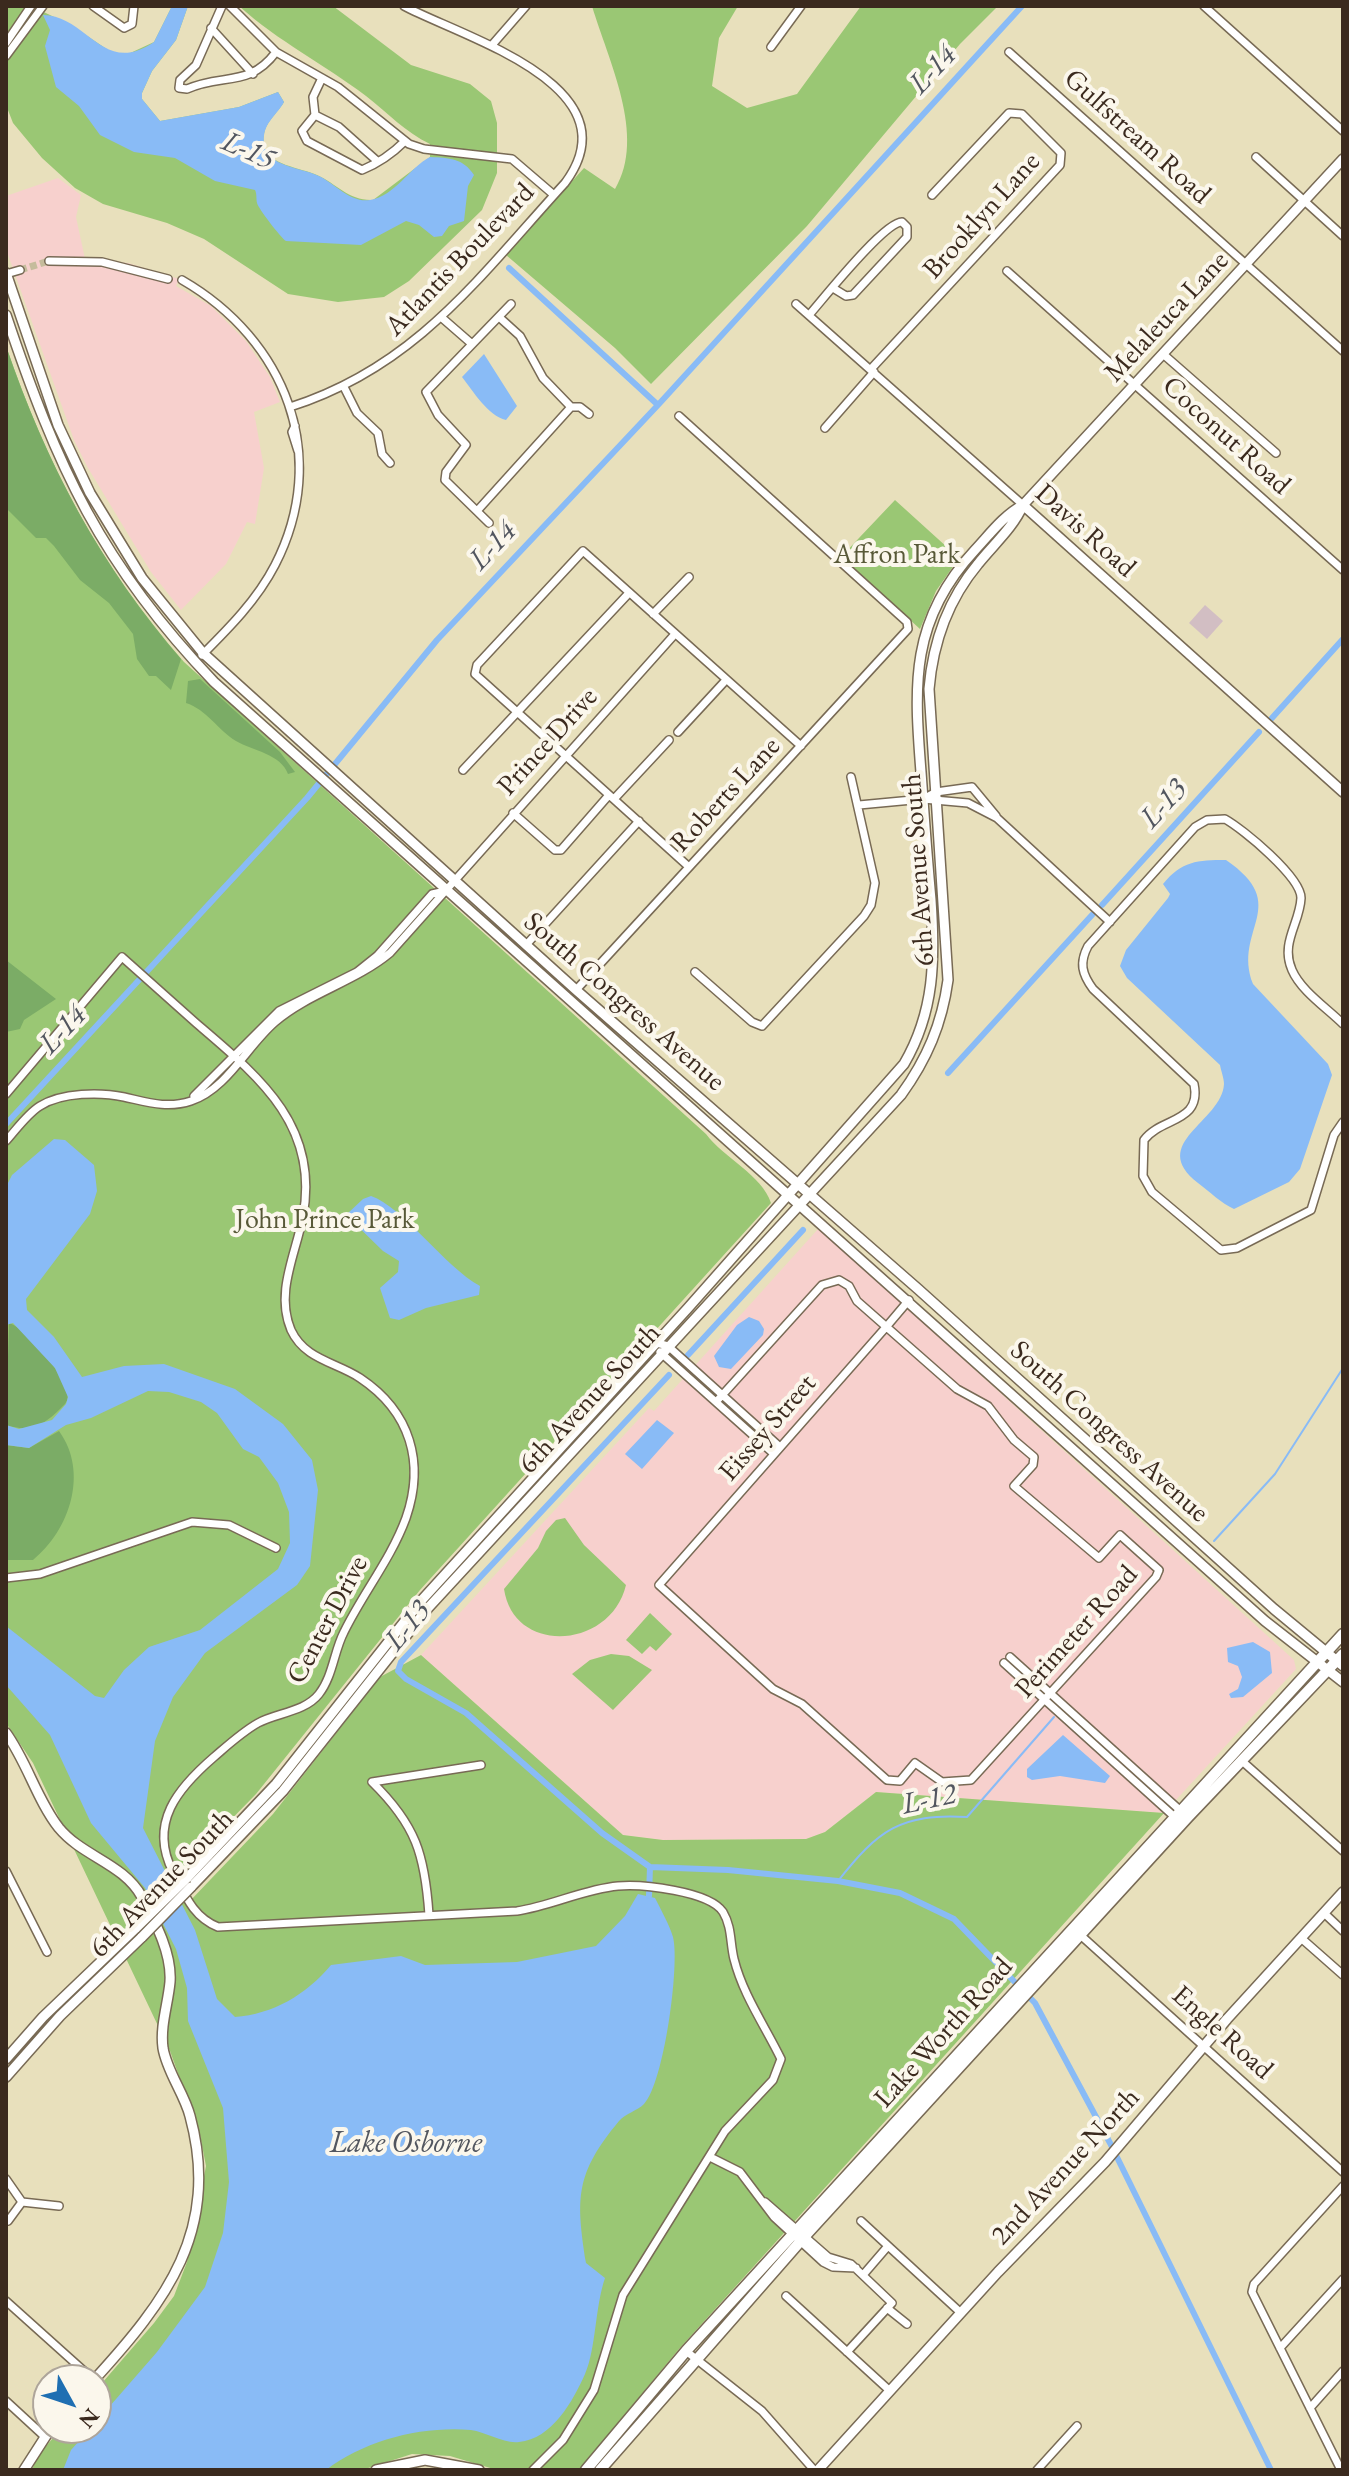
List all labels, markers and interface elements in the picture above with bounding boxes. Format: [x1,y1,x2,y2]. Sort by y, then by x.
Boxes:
water label: L-14 [901,38,965,102]
street label: Gulfstream Road [1057,62,1217,212]
water label: L-15 [216,124,280,178]
street label: Brooklyn Lane [916,146,1048,286]
street label: Atlantis Boulevard [378,176,542,344]
street label: Melaleuca Lane [1098,245,1236,389]
street label: Coconut Road [1155,370,1297,502]
street label: Davis Road [1028,477,1142,585]
water label: L-14 [461,514,525,578]
park label: Affron Park [834,538,960,572]
street label: Prince Drive [491,681,605,803]
street label: Roberts Lane [664,730,788,860]
water label: L-13 [1132,772,1196,836]
street label: 6th Avenue South [896,773,942,967]
street label: South Congress Avenue [517,906,731,1098]
water label: L-14 [31,998,95,1062]
park label: John Prince Park [235,1203,415,1237]
street label: 6th Avenue South [512,1317,668,1481]
street label: South Congress Avenue [1003,1334,1215,1530]
street label: Eissey Street [712,1368,824,1488]
street label: Center Drive [280,1550,376,1690]
street label: Perimeter Road [1009,1559,1145,1705]
water label: L-13 [377,1594,439,1658]
water label: L-12 [899,1777,959,1823]
street label: 6th Avenue South [83,1803,241,1965]
street label: Lake Worth Road [868,1951,1020,2115]
street label: Engle Road [1164,1979,1280,2087]
street label: 2nd Avenue North [985,2081,1147,2253]
water label: Lake Osborne [330,2126,482,2162]
north arrow [32,2364,112,2444]
text: N [72,2402,106,2435]

